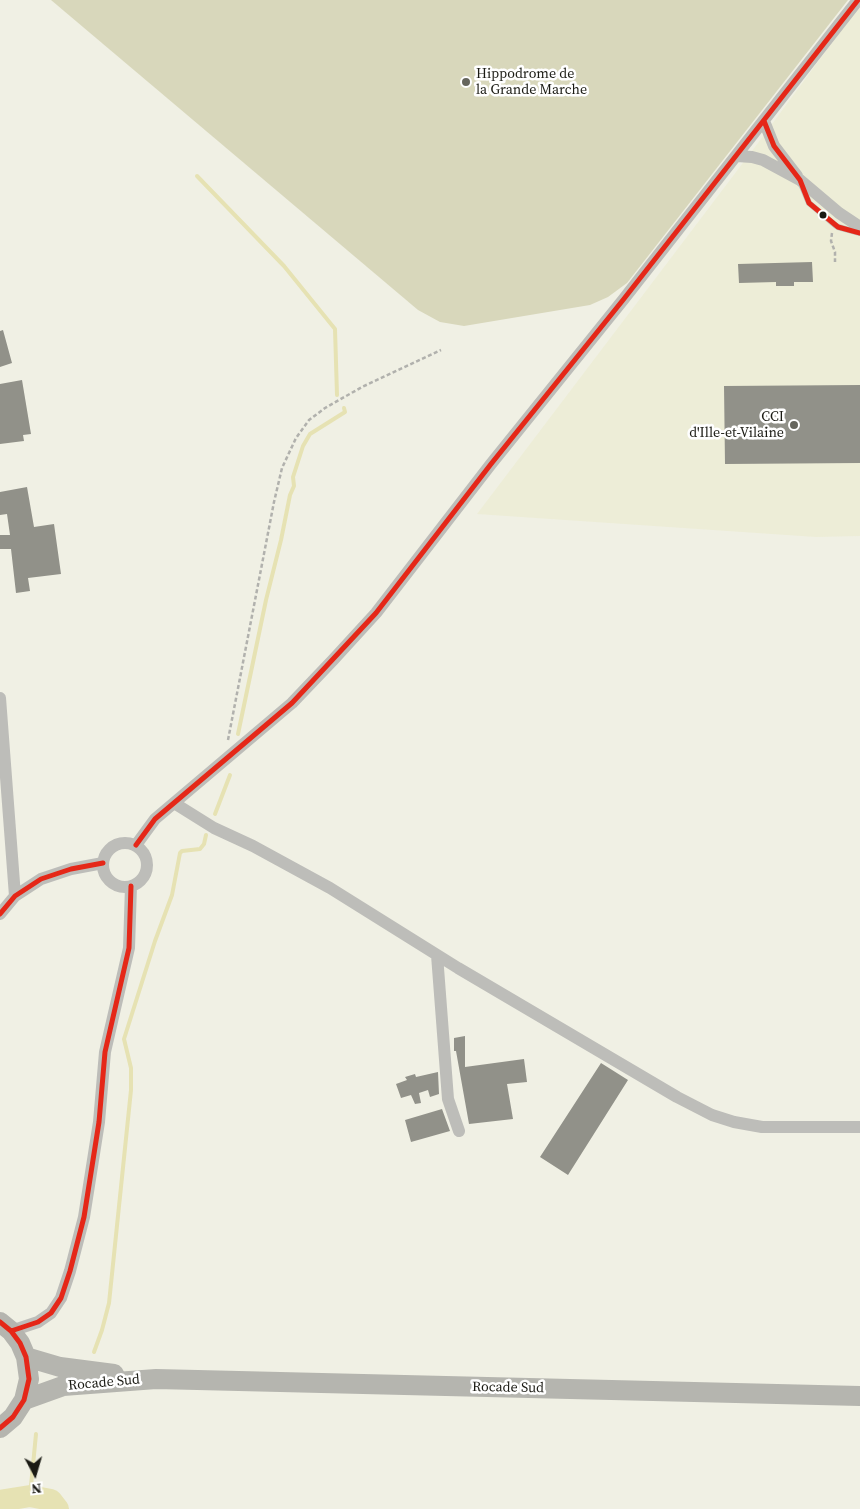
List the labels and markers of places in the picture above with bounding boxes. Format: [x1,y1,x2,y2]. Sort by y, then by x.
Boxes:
place label: Hippodrome de la Grande Marche [476,66,587,98]
marker: Hippodrome de la Grande Marche [460,76,472,88]
unlabelled marker [818,210,828,220]
place label: CCI d'Ille-et-Vilaine [689,409,784,442]
marker: CCI d'Ille-et-Vilaine [788,419,800,431]

